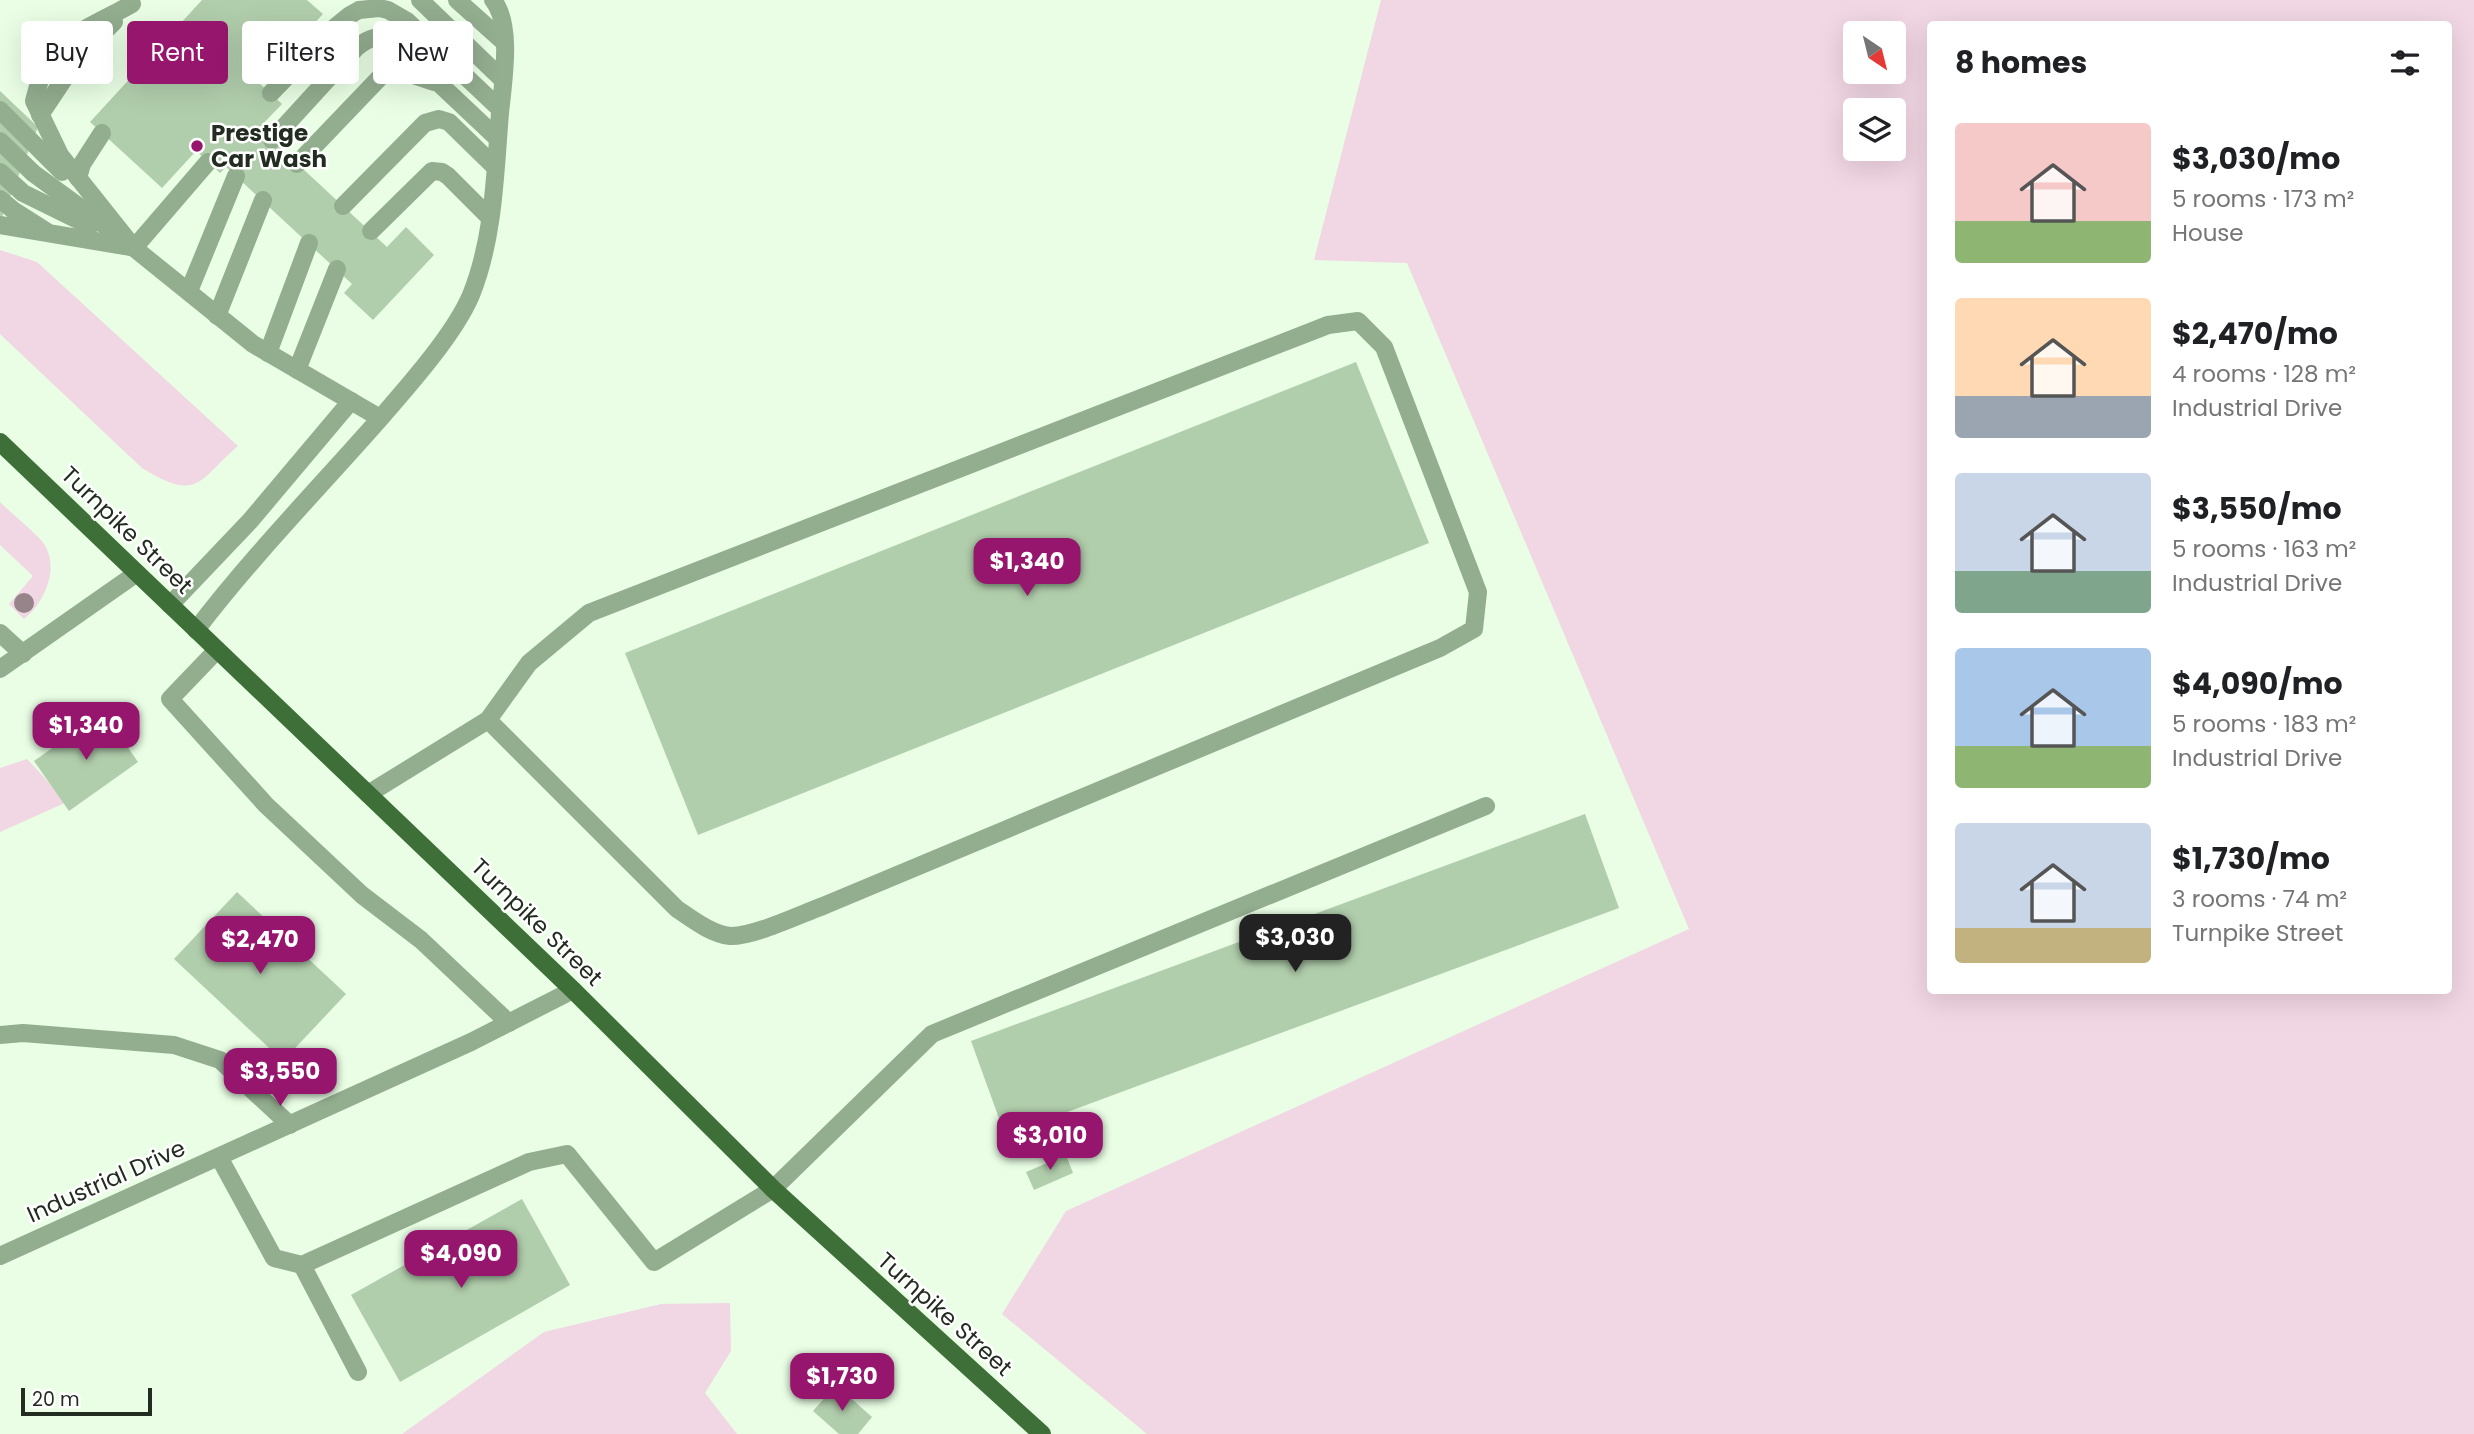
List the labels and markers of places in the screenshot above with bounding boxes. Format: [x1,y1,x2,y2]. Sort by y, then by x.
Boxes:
place label: Prestige Car Wash [211,117,327,175]
marker: Prestige Car Wash [189,138,205,154]
pin: $1,340 [970,538,1084,598]
pin: $1,340 [29,702,143,762]
pin: $3,030 [1238,914,1352,974]
pin: $2,470 [203,916,317,976]
pin: $3,550 [223,1048,337,1108]
pin: $3,010 [993,1112,1107,1172]
pin: $4,090 [404,1230,518,1290]
pin: $1,730 [785,1354,899,1413]

